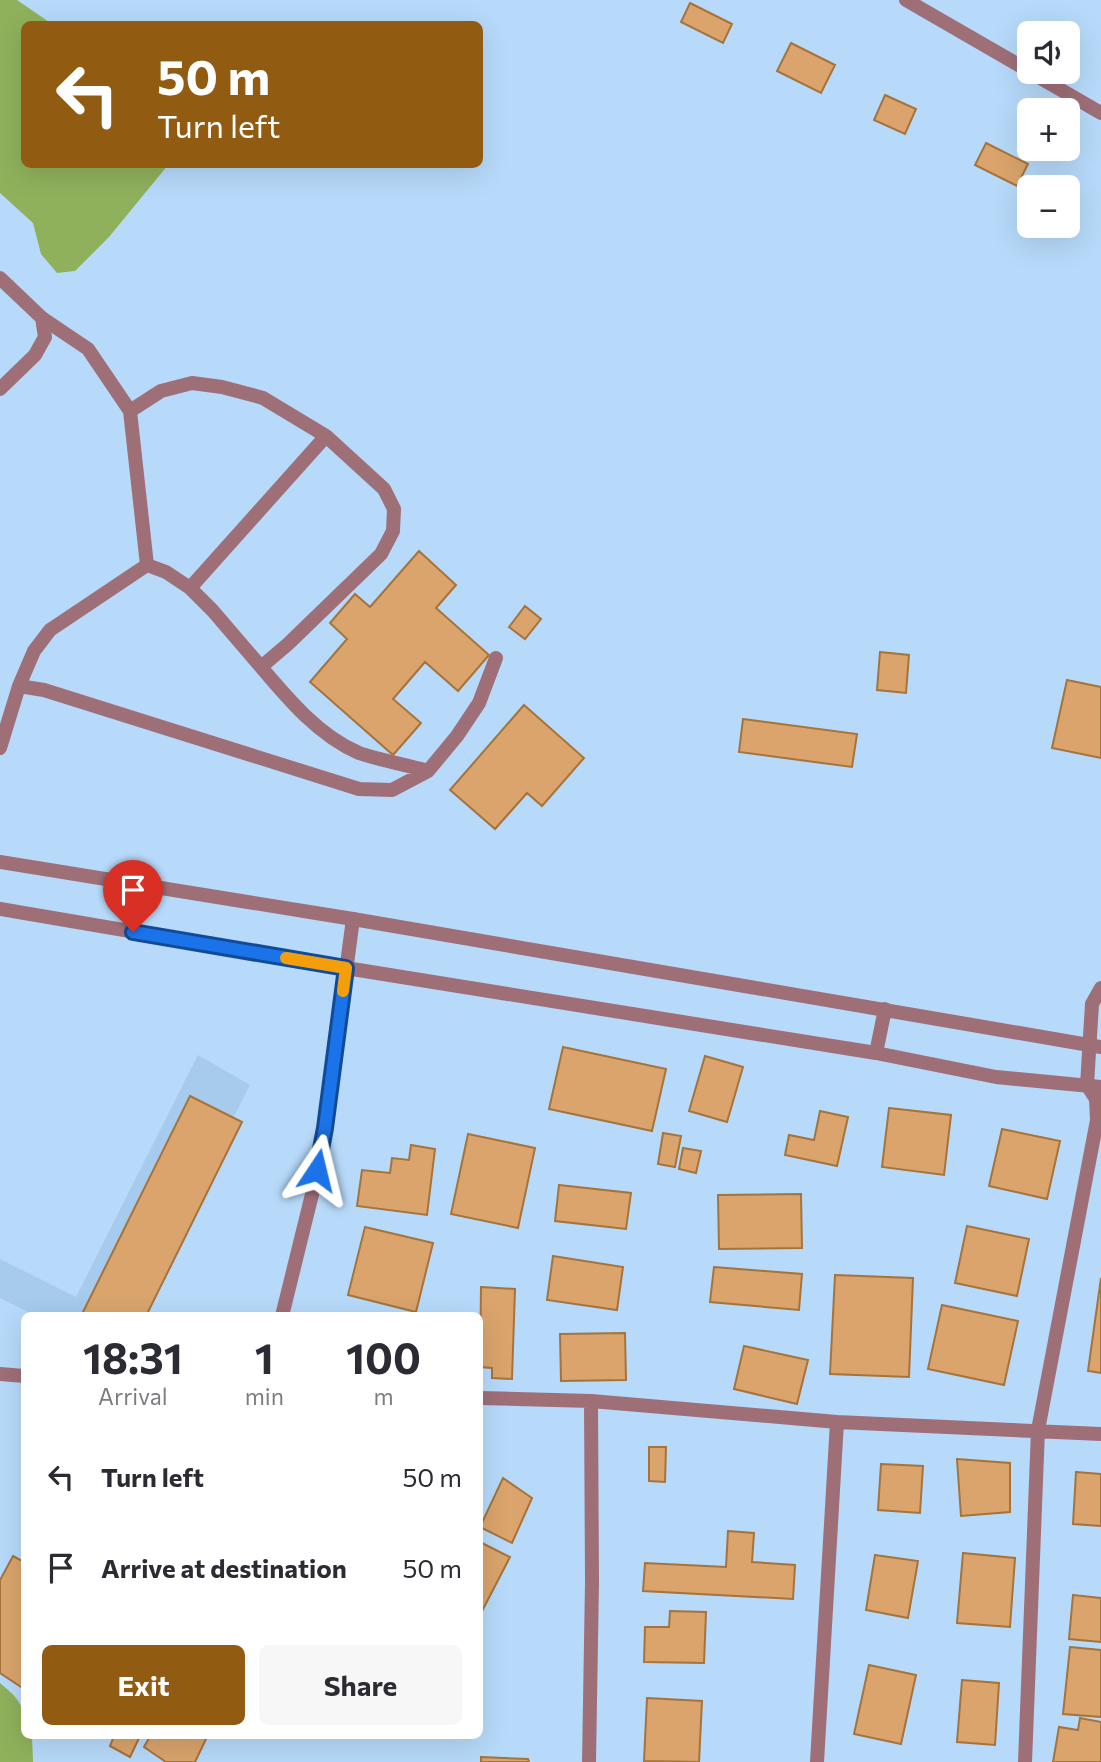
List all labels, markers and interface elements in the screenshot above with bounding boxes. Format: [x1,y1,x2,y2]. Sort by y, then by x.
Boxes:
map controls [1017,21,1080,238]
button: sound [1017,21,1080,84]
text: 50 m [157,45,270,105]
icon: left [42,49,133,140]
button: + [1017,98,1080,161]
text: Turn left [157,105,281,145]
button: − [1017,175,1080,238]
pin [103,860,163,932]
icon: arrive [114,871,152,909]
position arrow [280,1133,354,1207]
text: 18:31 [83,1331,183,1383]
text: 1 [255,1331,274,1383]
text: 100 [346,1331,421,1383]
text: Arrival [98,1382,168,1410]
text: min [245,1382,284,1410]
text: m [373,1382,394,1410]
icon: left [42,1458,80,1496]
text: Turn left [101,1461,204,1492]
text: 50 m [402,1461,462,1492]
icon: arrive [42,1549,80,1587]
text: Arrive at destination [101,1552,347,1583]
text: 50 m [402,1552,462,1583]
button: Exit [42,1645,245,1725]
button: Share [259,1645,462,1725]

